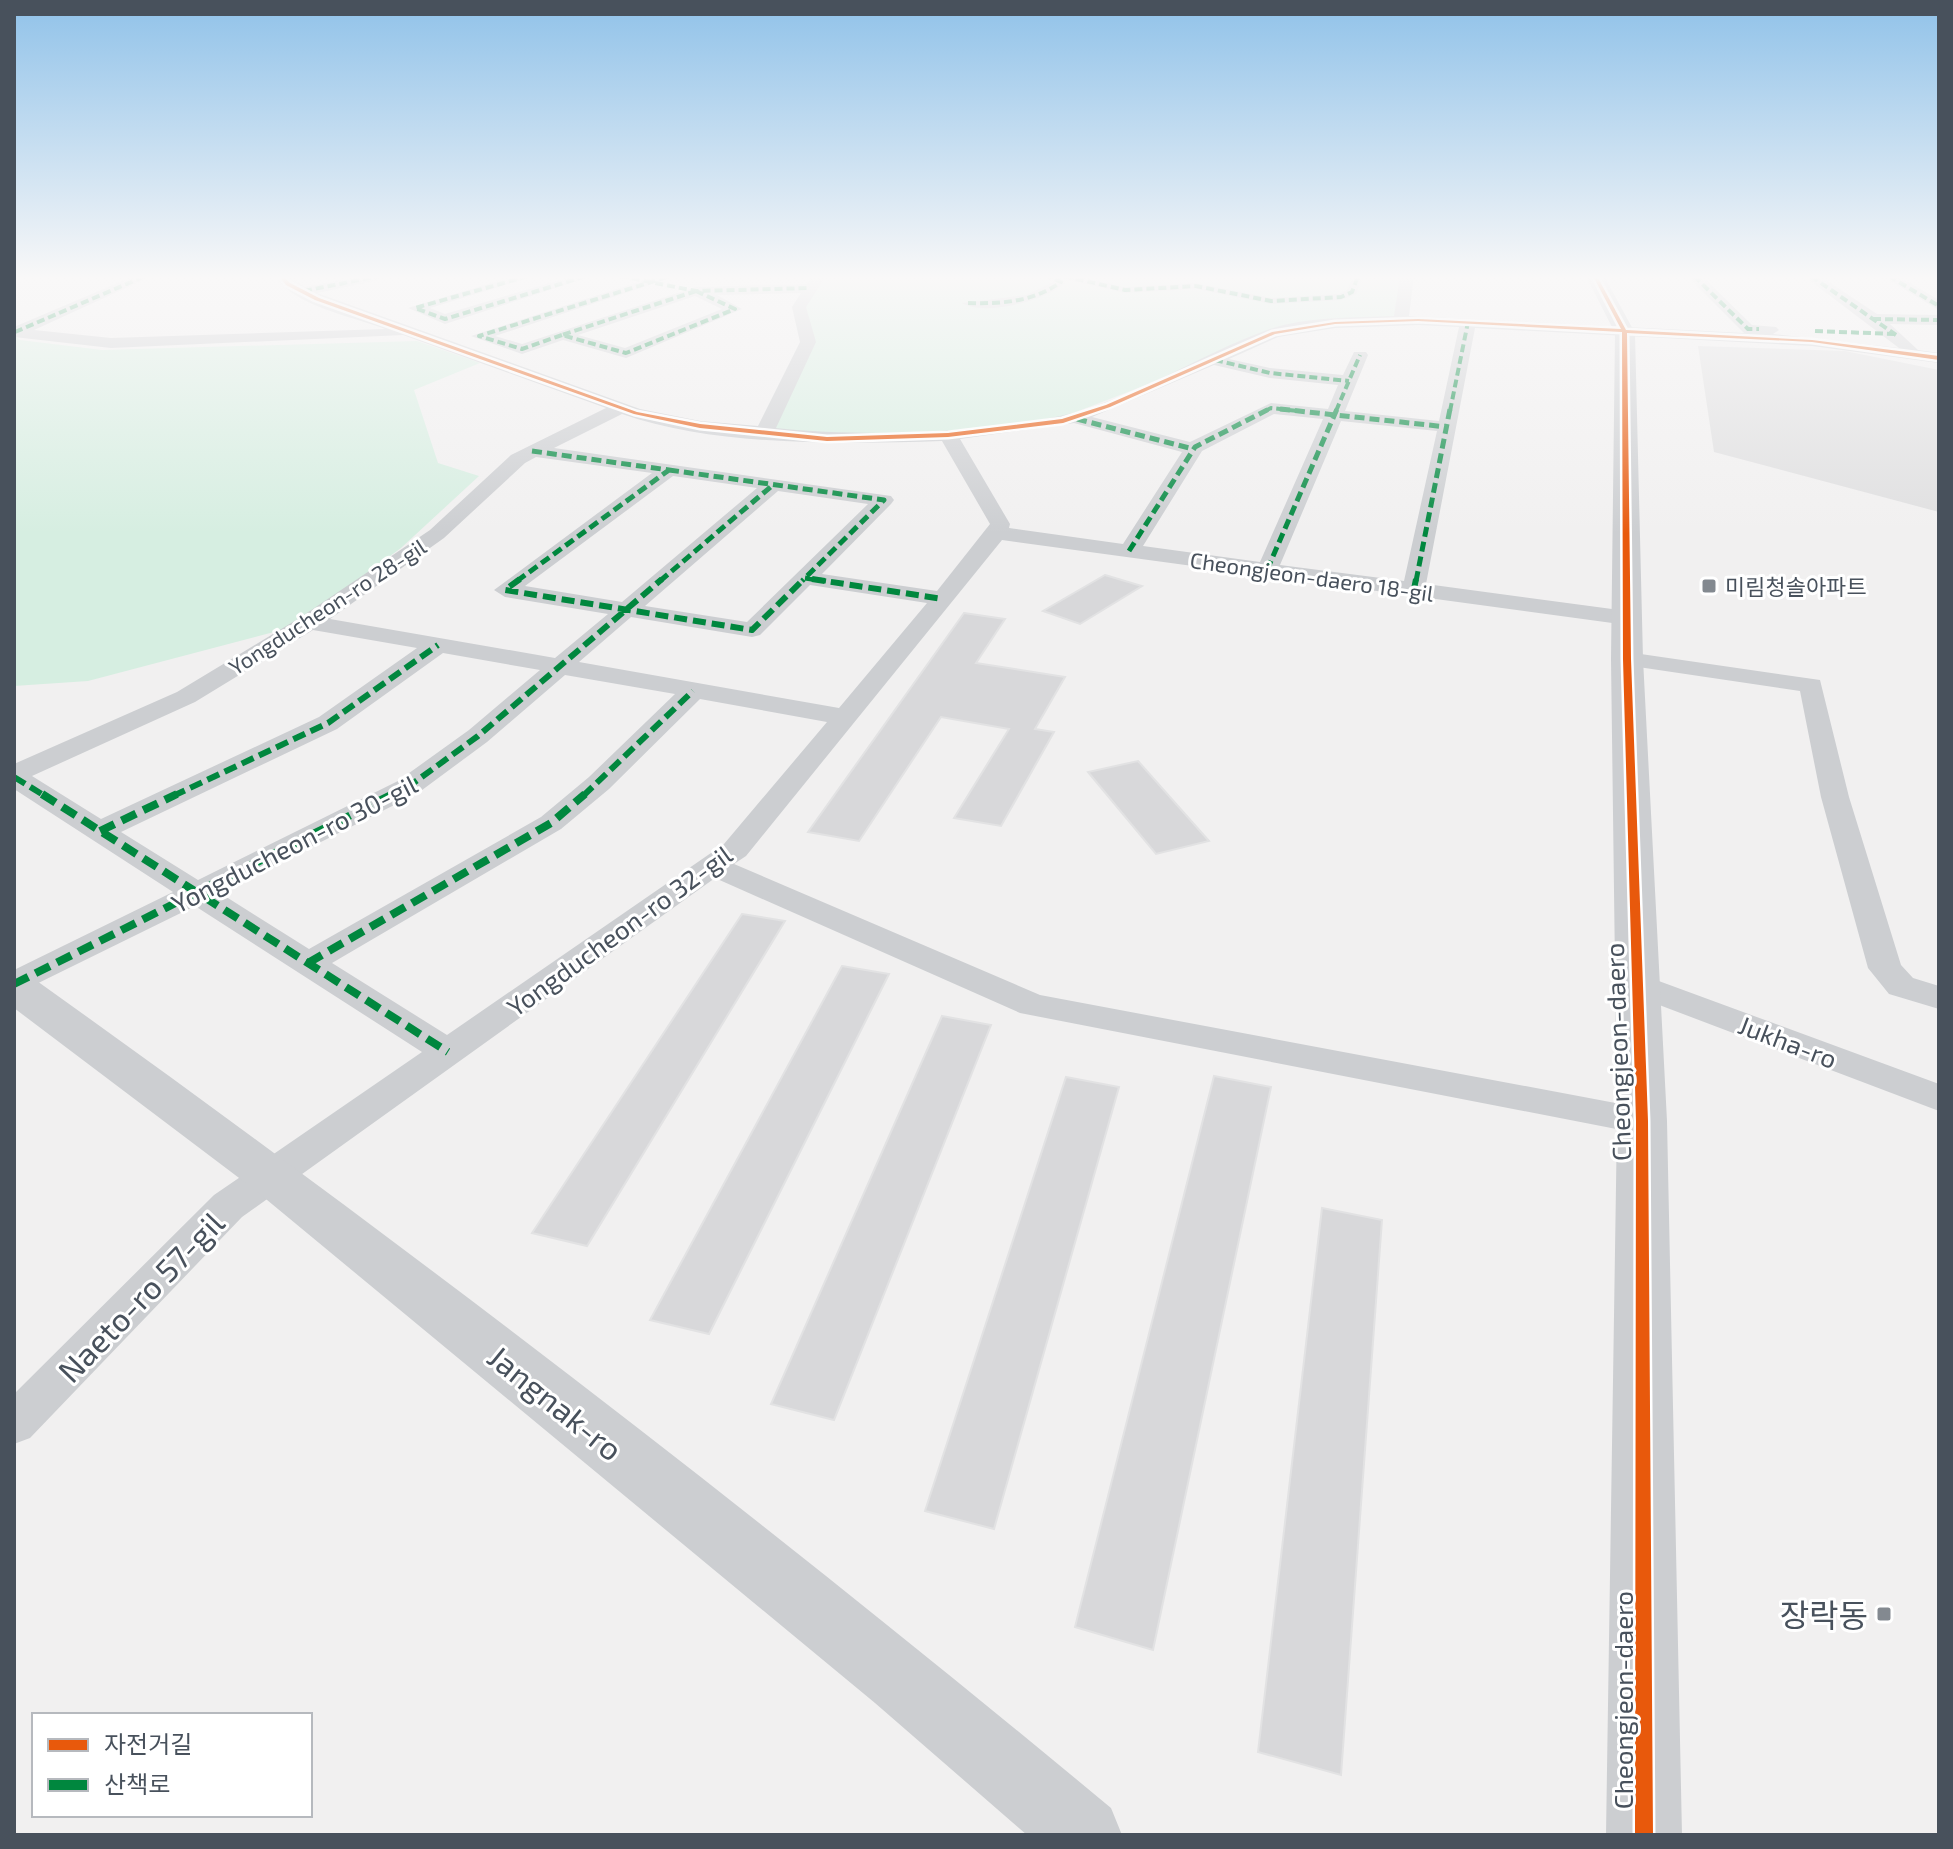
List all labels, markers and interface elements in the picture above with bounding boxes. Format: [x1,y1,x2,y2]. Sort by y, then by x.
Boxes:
street label: Yongducheon-ro 28-gil [223,532,431,680]
street label: Cheongjeon-daero 18-gil [1188,546,1436,607]
place label: 미림청솔아파트 [1725,573,1867,599]
marker: 미림청솔아파트 [1700,577,1718,595]
street label: Yongducheon-ro 30-gil [166,767,422,918]
street label: Yongducheon-ro 32-gil [500,838,738,1022]
street label: Cheongjeon-daero [1598,942,1636,1162]
street label: Jukha-ro [1734,1008,1842,1074]
street label: Naeto-ro 57-gil [49,1202,231,1389]
street label: Jangnak-ro [481,1336,631,1468]
street label: Cheongjeon-daero [1607,1591,1638,1809]
place label: 장락동 [1780,1595,1868,1633]
marker: 장락동 [1875,1605,1893,1623]
legend [32,1713,312,1817]
text: 자전거길 [104,1729,192,1758]
text: 산책로 [104,1769,170,1798]

